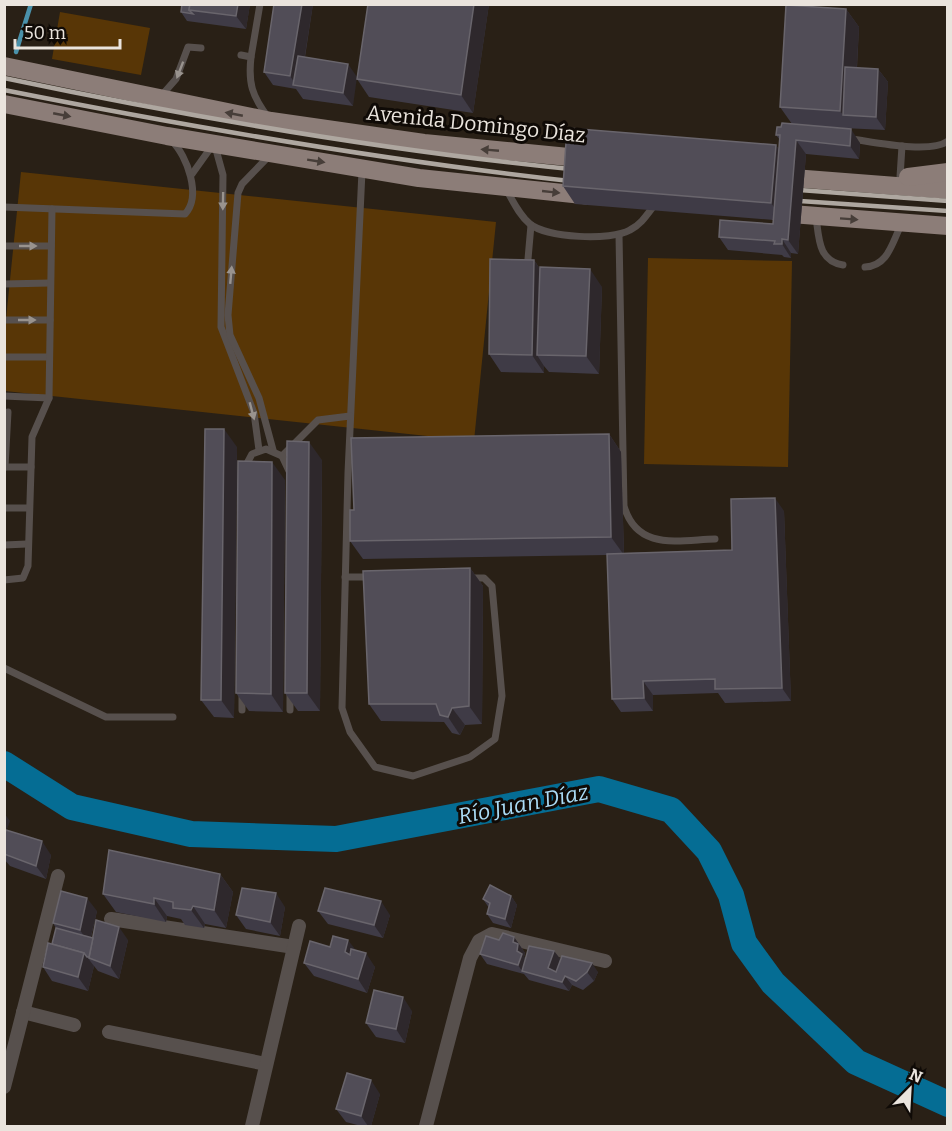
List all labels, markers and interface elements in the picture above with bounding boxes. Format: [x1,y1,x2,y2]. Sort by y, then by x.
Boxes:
scale bar [15,12,120,50]
text: 50 m [24,22,66,44]
one-way arrow [174,61,184,79]
street label: Avenida Domingo Díaz [365,100,587,148]
one-way arrow [225,109,244,118]
one-way arrow [53,111,72,120]
one-way arrow [480,145,499,155]
one-way arrow [306,156,325,165]
one-way arrow [541,187,560,197]
one-way arrow [218,191,228,210]
one-way arrow [840,214,859,224]
one-way arrow [18,241,37,251]
one-way arrow [227,265,236,284]
one-way arrow [18,315,37,325]
one-way arrow [248,402,257,420]
water label: Río Juan Díaz [456,778,591,830]
north arrow [880,1059,940,1119]
text: N [906,1065,925,1087]

